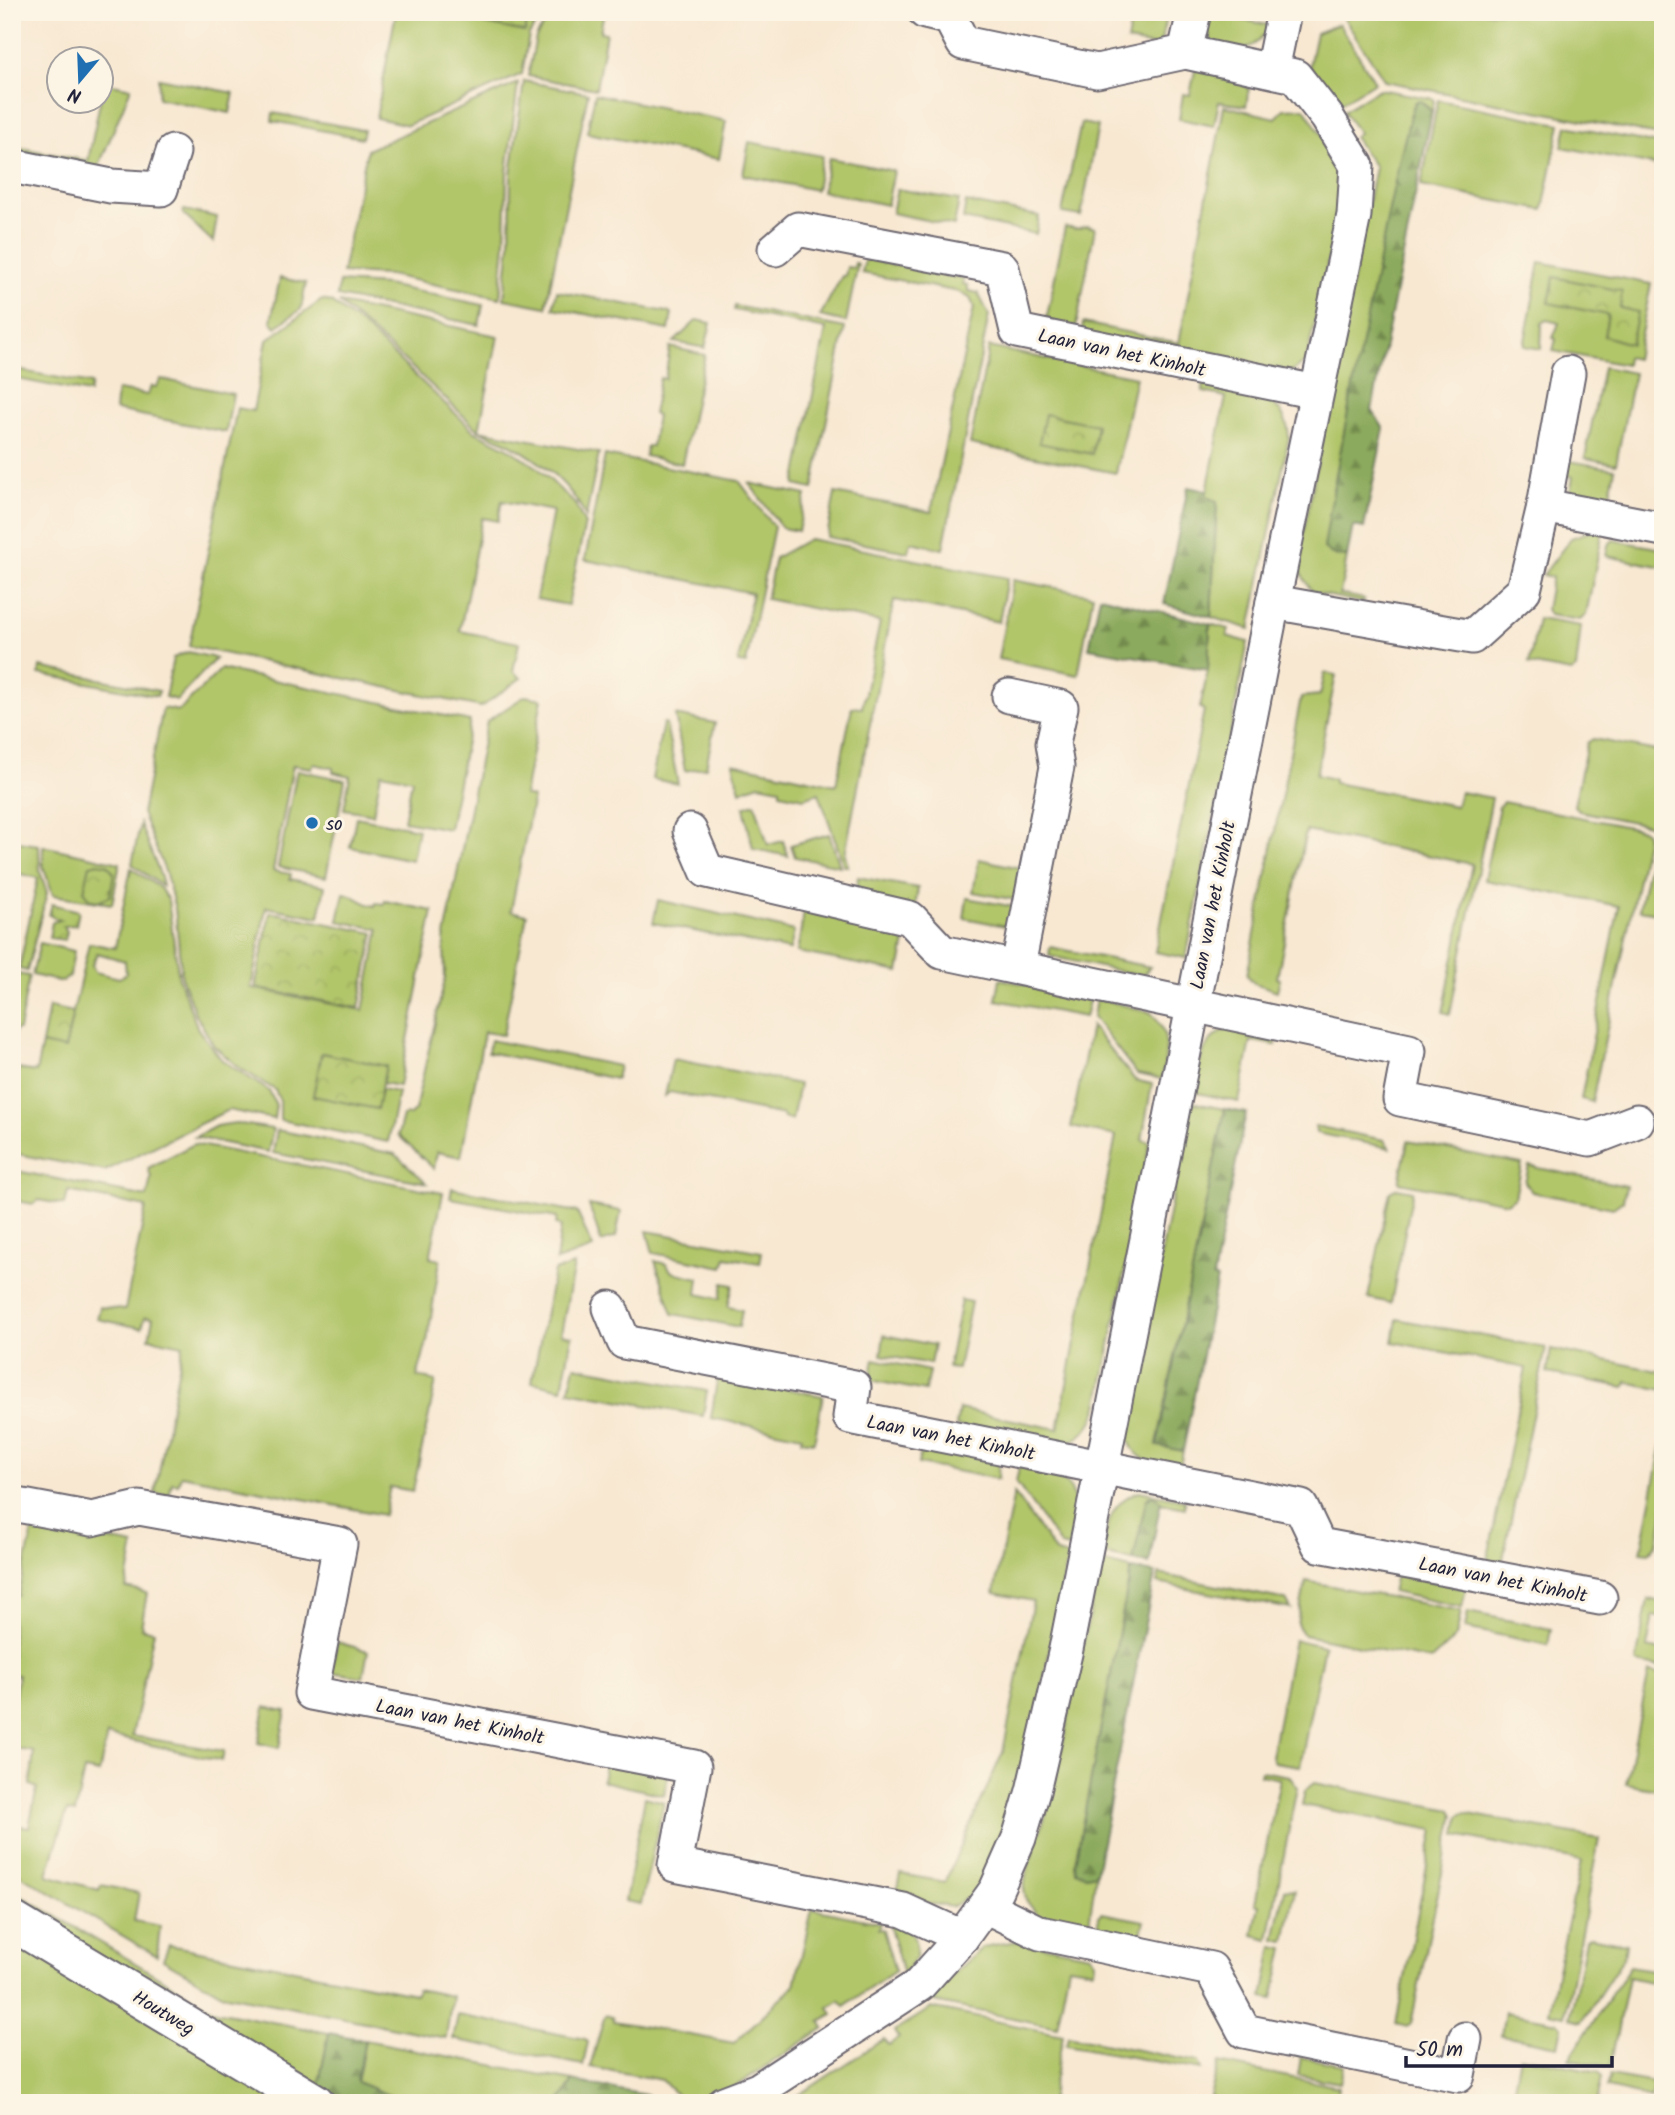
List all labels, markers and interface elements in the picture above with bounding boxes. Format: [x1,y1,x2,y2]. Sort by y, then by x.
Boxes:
north arrow [46,46,116,116]
text: N [65,78,86,110]
street label: Laan van het Kinholt [1035,322,1209,387]
place label: so [326,810,343,840]
marker: so [304,815,320,831]
street label: Laan van het Kinholt [1183,818,1245,992]
street label: Laan van het Kinholt [864,1408,1038,1470]
street label: Laan van het Kinholt [1416,1550,1590,1612]
street label: Laan van het Kinholt [373,1692,547,1754]
street label: Houtweg [126,1983,200,2044]
scale bar [1406,2024,1612,2068]
text: 50 m [1416,2034,1463,2067]

